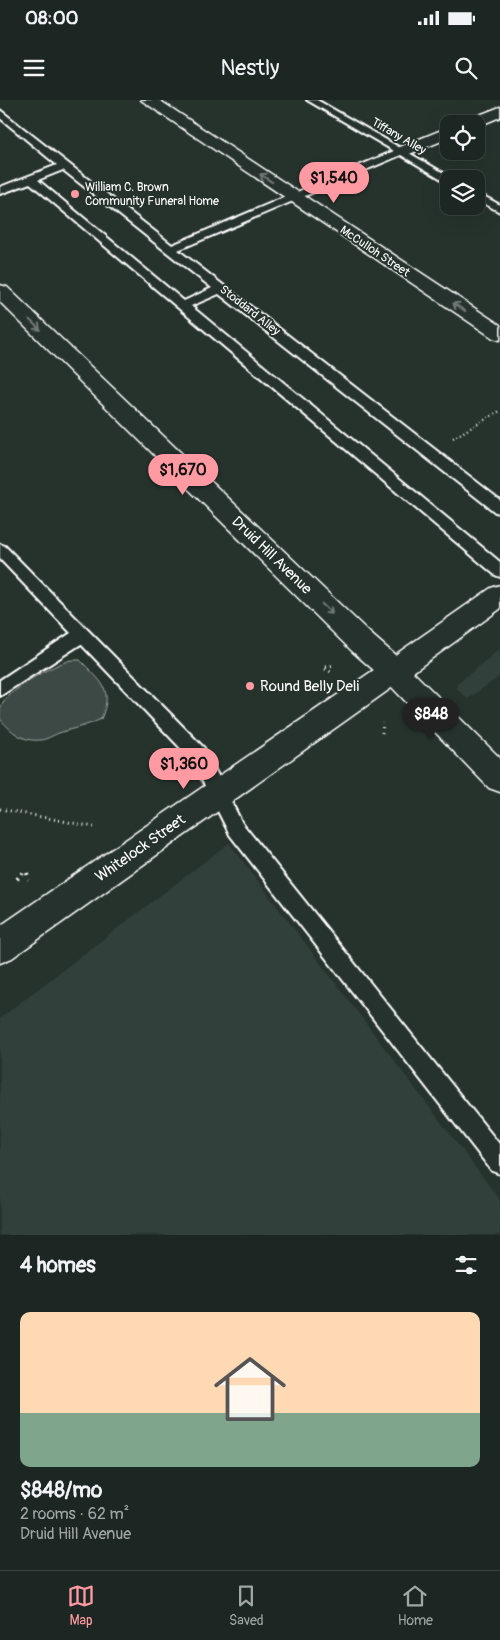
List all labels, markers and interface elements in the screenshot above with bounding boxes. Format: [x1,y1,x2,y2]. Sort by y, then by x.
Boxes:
text: 08:00 [25,6,79,30]
icon: menu [20,54,48,82]
text: Nestly [220,54,280,82]
icon: search [452,54,480,82]
street label: Tiffany Alley [369,115,429,158]
map controls [440,115,485,215]
button: locate [440,115,485,160]
pin: $1,540 [293,162,375,204]
text: $1,540 [310,168,358,188]
button: layers [440,170,485,215]
one-way arrow [259,173,273,183]
place label: William C. Brown Community Funeral Home [85,180,219,209]
marker: William C. Brown Community Funeral Home [69,188,81,200]
street label: McCulloh Street [337,223,413,280]
street label: Stoddard Alley [216,282,283,339]
one-way arrow [453,302,467,312]
one-way arrow [29,319,41,331]
pin: $1,670 [142,454,224,496]
text: $1,670 [159,460,207,480]
street label: Druid Hill Avenue [228,512,316,599]
one-way arrow [321,603,333,615]
place label: Round Belly Deli [260,677,359,696]
marker: Round Belly Deli [244,680,256,692]
pin: $848 [401,698,461,740]
text: $848 [414,704,448,724]
pin: $1,360 [143,748,225,790]
text: $1,360 [160,754,208,774]
street label: Whitelock Street [92,810,190,886]
icon: filters [452,1251,480,1279]
text: 4 homes [20,1252,96,1279]
icon: home [205,1344,295,1434]
text: $848/mo [20,1477,102,1504]
text: 2 rooms · 62 m² [20,1504,129,1524]
text: Druid Hill Avenue [20,1524,131,1544]
tab: Map [67,1582,95,1629]
tab: Saved [229,1582,264,1629]
tab: Home [398,1582,433,1629]

